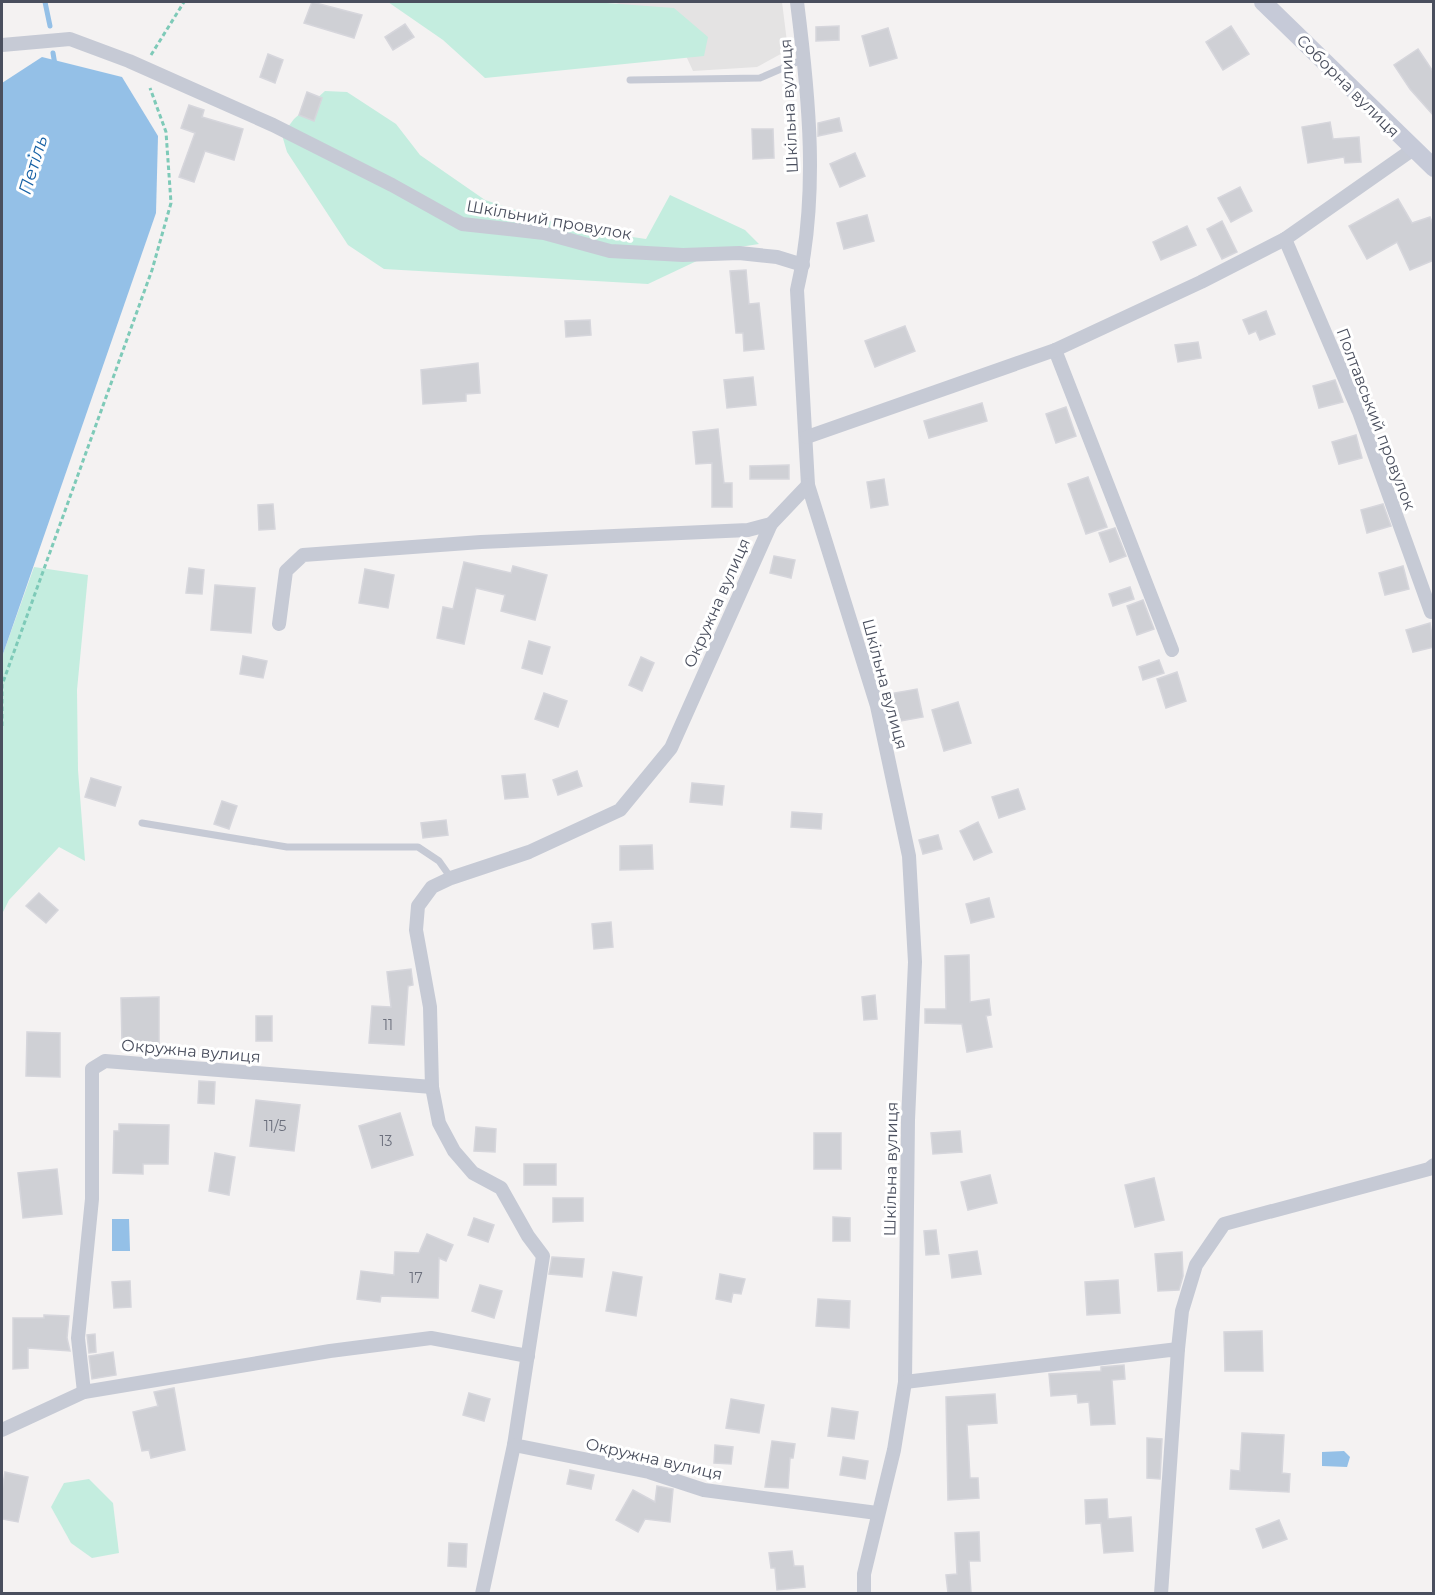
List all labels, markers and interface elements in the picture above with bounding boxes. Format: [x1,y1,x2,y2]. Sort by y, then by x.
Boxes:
street label: Соборна вулиця [1293,31,1403,141]
street label: Шкільна вулиця [776,38,802,174]
water label: Петіль [14,133,52,197]
street label: Шкільний провулок [465,196,634,244]
street label: Полтавський провулок [1332,325,1420,513]
street label: Окружна вулиця [680,535,754,671]
street label: Шкільна вулиця [858,617,912,751]
house number: 11 [383,1016,393,1034]
street label: Окружна вулиця [121,1035,261,1067]
street label: Шкільна вулиця [880,1102,902,1236]
house number: 11/5 [264,1117,286,1135]
house number: 13 [380,1132,393,1150]
house number: 17 [409,1269,423,1287]
street label: Окружна вулиця [584,1434,724,1484]

